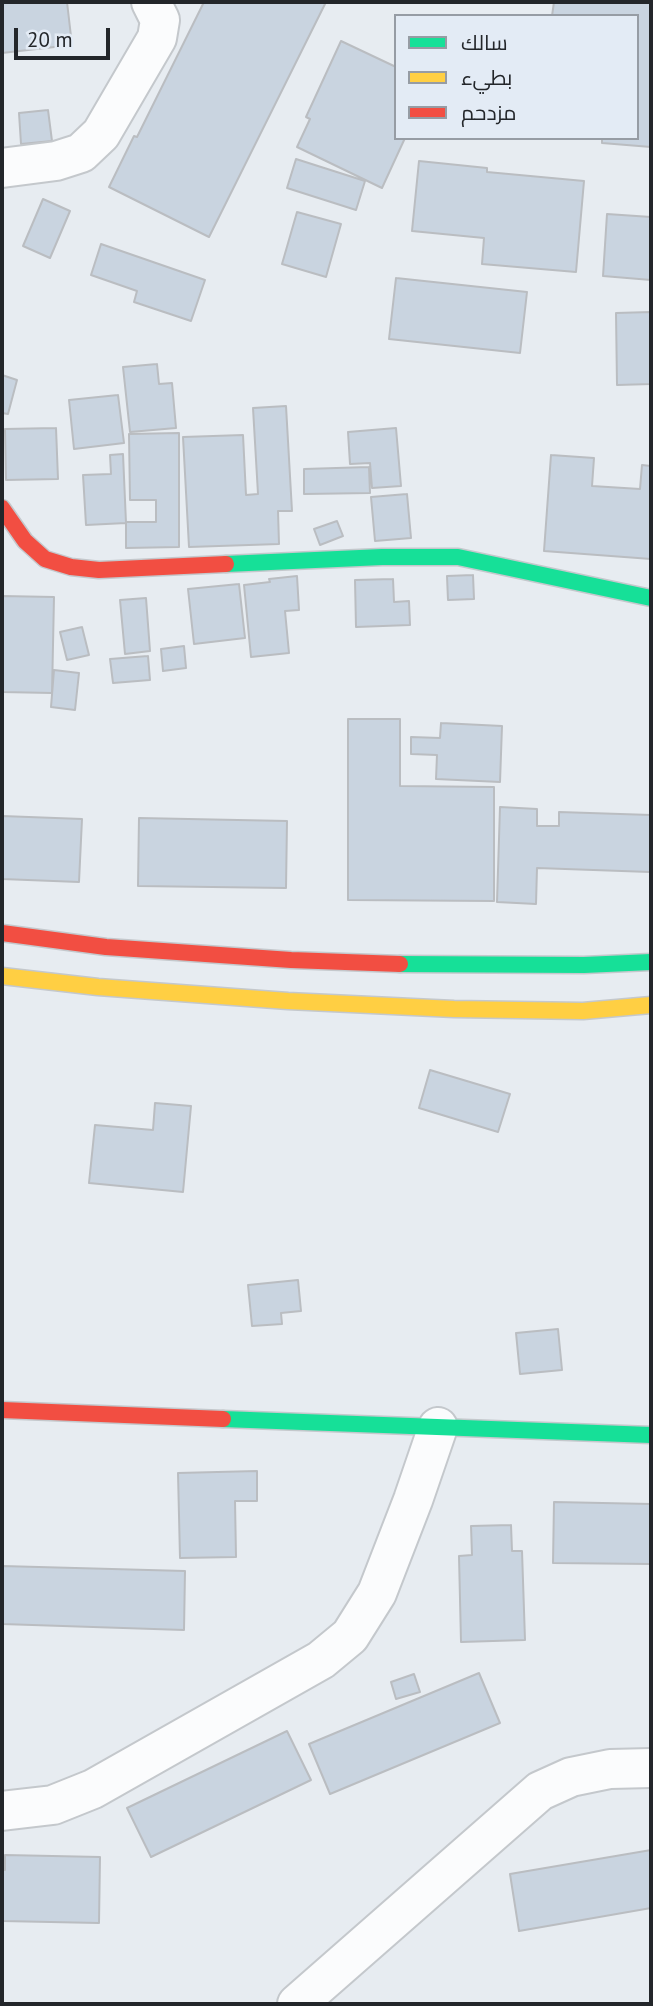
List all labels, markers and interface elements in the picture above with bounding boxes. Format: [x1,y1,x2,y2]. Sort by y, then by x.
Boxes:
scale bar [18,14,114,58]
legend [394,14,639,140]
text: 20 m [27,26,73,53]
text: سالك [461,29,508,56]
text: بطيء [461,64,512,91]
text: مزدحم [461,99,516,126]

